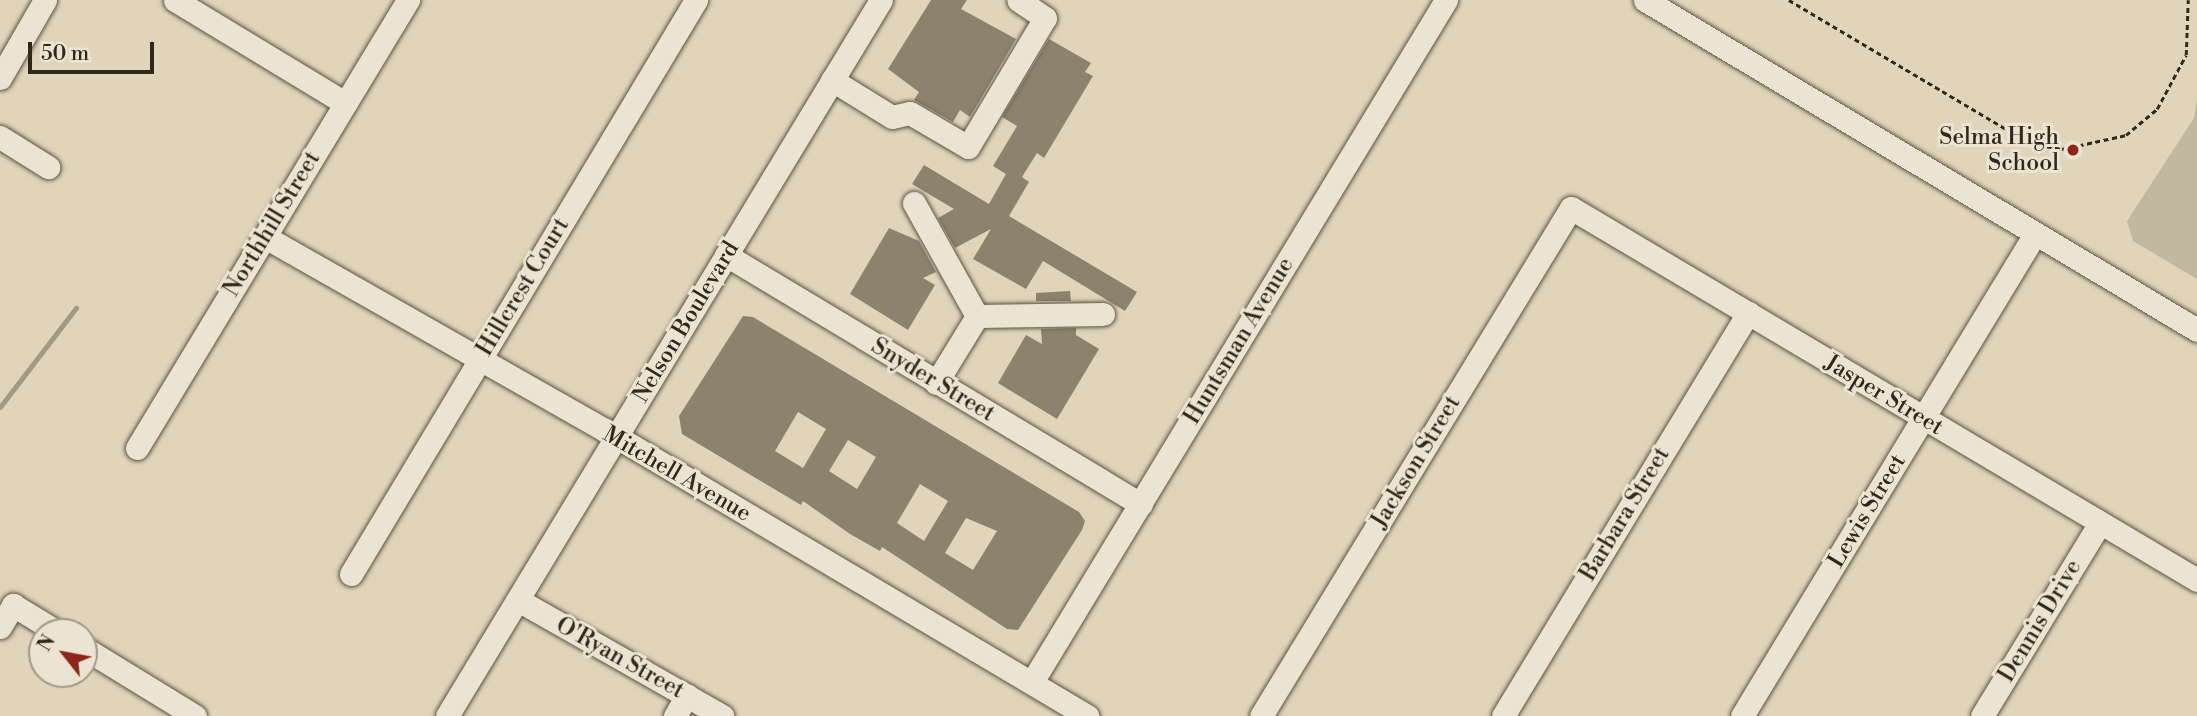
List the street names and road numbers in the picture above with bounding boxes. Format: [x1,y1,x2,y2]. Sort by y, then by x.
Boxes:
street label: Northhill Street [218,146,326,302]
street label: Hillcrest Court [471,213,575,361]
street label: Nelson Boulevard [627,236,745,408]
street label: Huntsman Avenue [1178,253,1300,429]
street label: Snyder Street [866,332,1000,428]
street label: Jasper Street [1820,349,1948,441]
street label: Jackson Street [1366,391,1466,533]
street label: Mitchell Avenue [598,420,756,528]
street label: Barbara Street [1574,442,1676,586]
street label: Lewis Street [1822,449,1912,573]
street label: Dennis Drive [1993,555,2087,687]
street label: O'Ryan Street [551,611,689,705]

